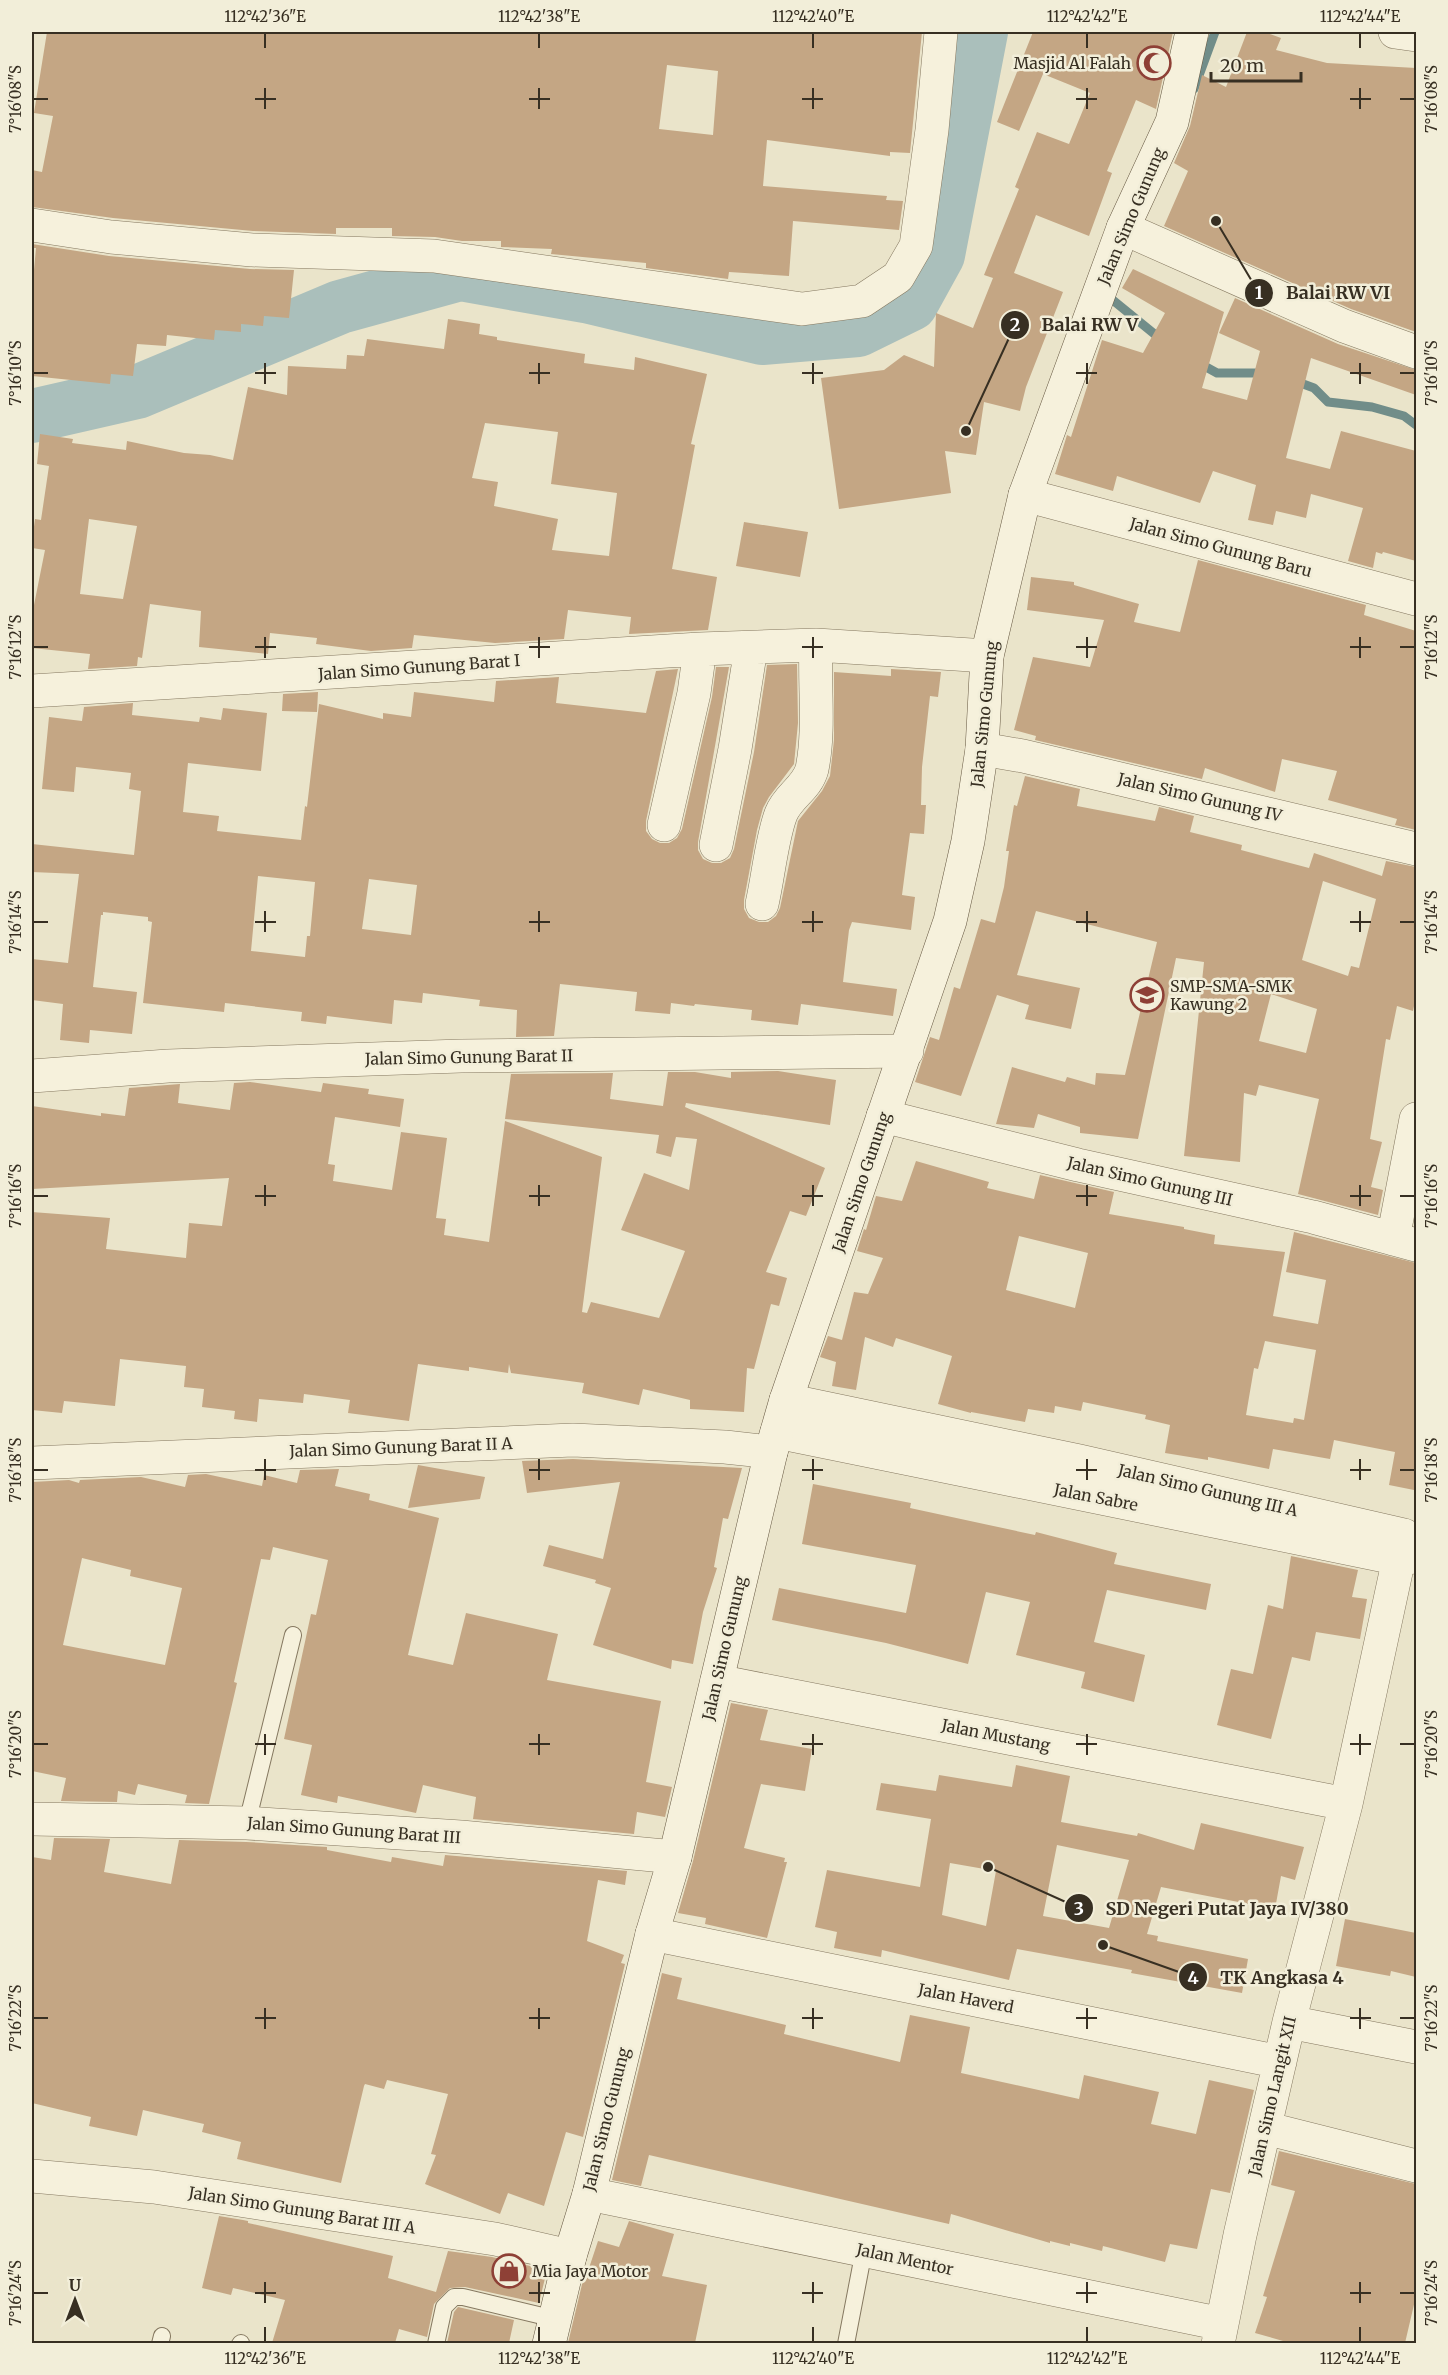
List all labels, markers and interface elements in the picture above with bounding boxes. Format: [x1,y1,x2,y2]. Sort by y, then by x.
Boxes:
text: 112°42'36"E [224,7,306,26]
text: 112°42'38"E [498,7,581,26]
text: 112°42'40"E [772,7,854,26]
text: 112°42'42"E [1047,7,1128,26]
text: 112°42'44"E [1320,7,1401,26]
mosque icon: Masjid Al Falah [1136,45,1172,81]
scale bar [1211,45,1301,83]
place label: Masjid Al Falah [1013,53,1131,73]
text: 20 m [1220,54,1264,77]
text: 7°16'08"S [6,65,25,133]
text: 7°16'08"S [1422,65,1441,133]
street label: Jalan Simo Gunung [1093,144,1169,289]
callout: Balai RW VI [1244,275,1402,311]
text: 1 [1255,281,1263,304]
text: Balai RW VI [1286,281,1390,304]
callout: Balai RW V [1000,307,1151,343]
text: 2 [1010,313,1020,336]
text: Balai RW V [1042,313,1139,336]
text: 7°16'10"S [6,340,25,406]
text: 7°16'10"S [1422,340,1441,406]
street label: Jalan Simo Gunung Baru [1127,513,1314,581]
text: 7°16'12"S [6,615,25,679]
text: 7°16'12"S [1422,615,1441,679]
street label: Jalan Simo Gunung [966,639,1002,789]
street label: Jalan Simo Gunung Barat I [316,650,521,684]
street label: Jalan Simo Gunung IV [1115,768,1284,826]
text: 7°16'14"S [6,890,25,954]
text: 7°16'14"S [1422,890,1441,954]
place label: SMP-SMA-SMK Kawung 2 [1170,976,1293,1014]
school or university icon: SMP-SMA-SMK Kawung 2 [1129,977,1165,1013]
street label: Jalan Simo Gunung Barat II [364,1045,573,1069]
street label: Jalan Simo Gunung [827,1109,895,1256]
street label: Jalan Simo Gunung III [1064,1152,1235,1210]
text: 7°16'16"S [6,1164,25,1228]
text: 7°16'16"S [1422,1164,1441,1228]
street label: Jalan Simo Gunung Barat II A [288,1433,514,1461]
text: 7°16'18"S [6,1437,25,1502]
text: 7°16'18"S [1422,1437,1441,1502]
street label: Jalan Simo Gunung III A [1115,1459,1301,1521]
street label: Jalan Sabre [1051,1479,1140,1515]
street label: Jalan Simo Gunung [697,1574,750,1723]
text: 7°16'20"S [6,1710,25,1778]
text: 7°16'20"S [1422,1710,1441,1778]
street label: Jalan Mustang [939,1714,1052,1755]
street label: Jalan Simo Gunung Barat III [245,1812,462,1847]
callout: SD Negeri Putat Jaya IV/380 [1064,1890,1361,1926]
text: 3 [1074,1897,1084,1920]
text: SD Negeri Putat Jaya IV/380 [1105,1897,1349,1920]
callout: TK Angkasa 4 [1178,1959,1356,1995]
text: 4 [1187,1966,1199,1989]
text: TK Angkasa 4 [1220,1966,1344,1989]
street label: Jalan Haverd [916,1979,1016,2017]
text: 7°16'22"S [6,1984,25,2051]
text: 7°16'22"S [1422,1984,1441,2051]
street label: Jalan Simo Langit XII [1244,2014,1300,2179]
street label: Jalan Simo Gunung [578,2045,634,2194]
street label: Jalan Simo Gunung Barat III A [186,2182,418,2238]
street label: Jalan Mentor [854,2239,955,2279]
shop icon: Mia Jaya Motor [491,2253,527,2289]
text: 7°16'24"S [6,2260,25,2326]
text: 7°16'24"S [1422,2260,1441,2326]
place label: Mia Jaya Motor [532,2261,648,2281]
north arrow [45,2270,105,2330]
text: U [69,2275,81,2295]
text: 112°42'36"E [224,2349,306,2368]
text: 112°42'38"E [498,2349,581,2368]
text: 112°42'40"E [772,2349,854,2368]
text: 112°42'42"E [1047,2349,1128,2368]
text: 112°42'44"E [1320,2349,1401,2368]

